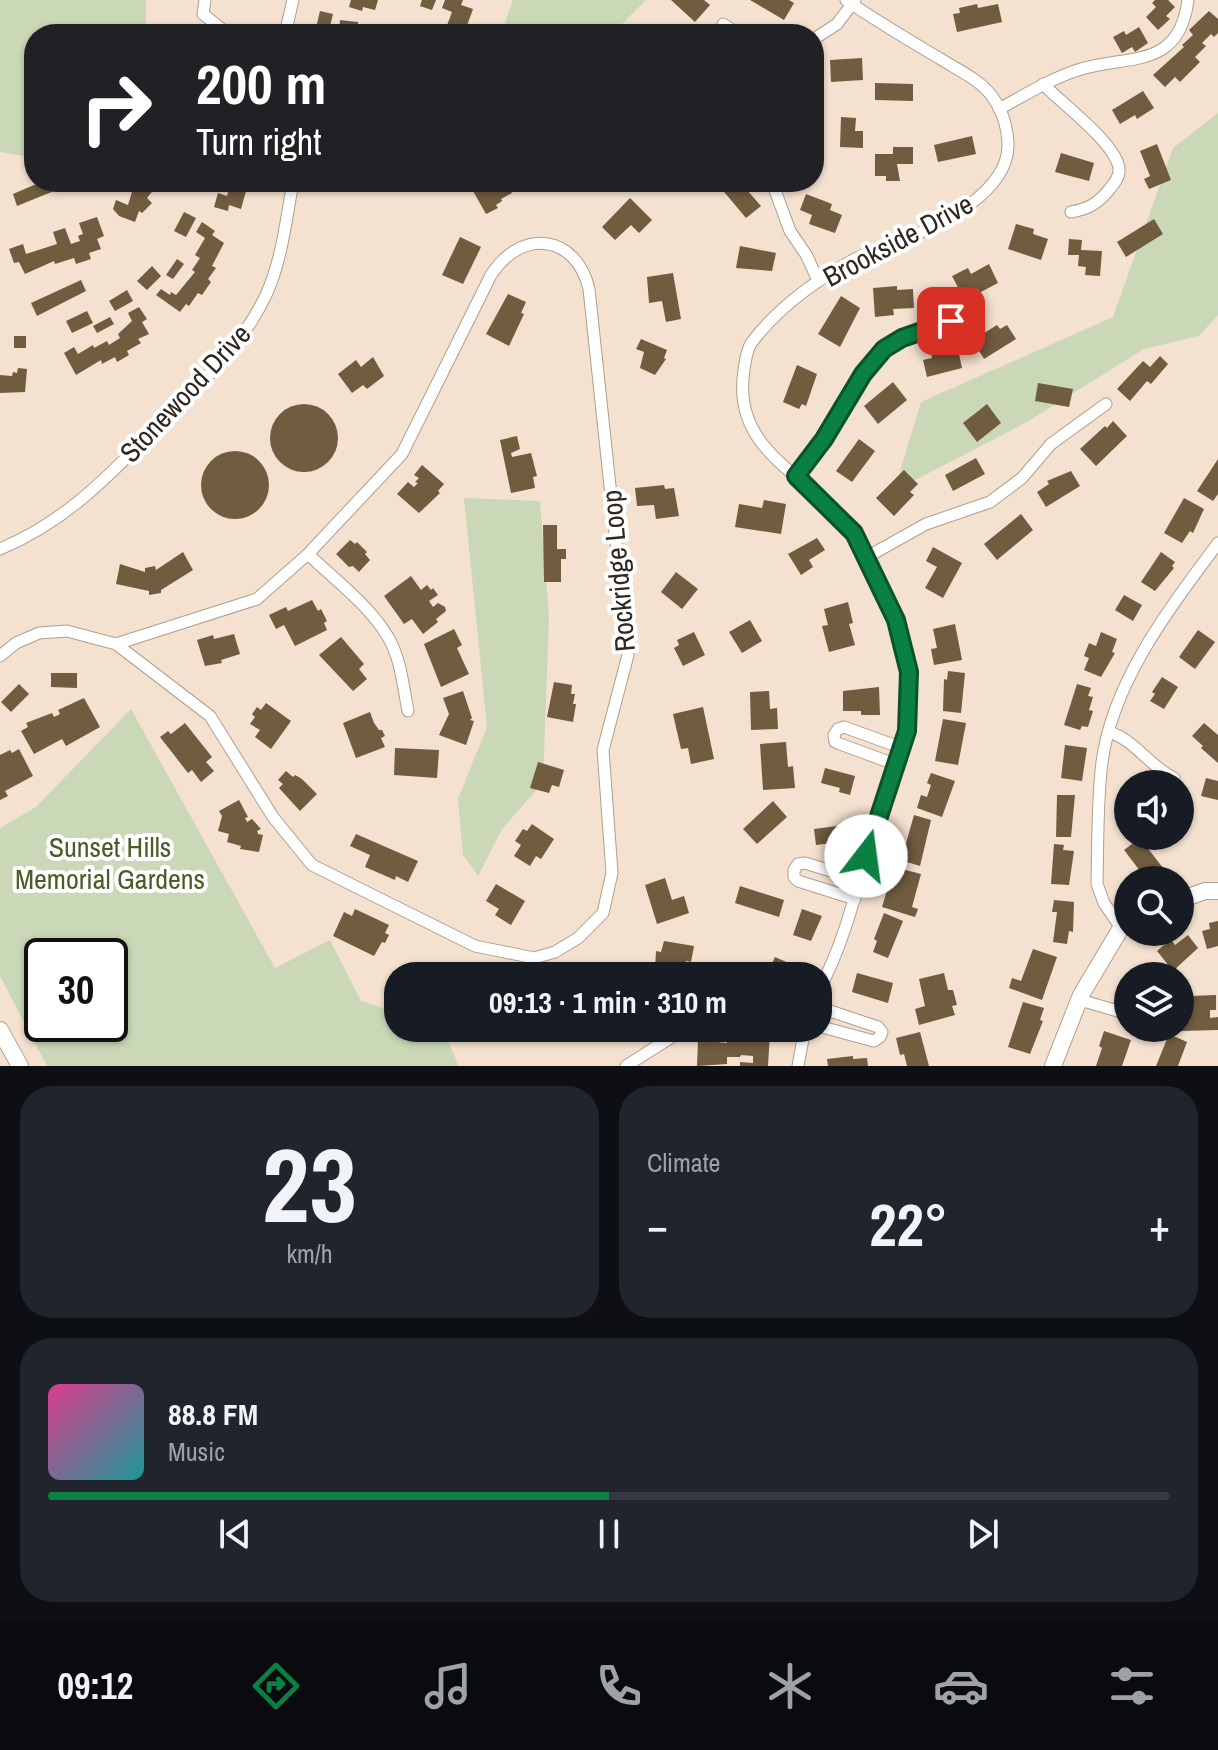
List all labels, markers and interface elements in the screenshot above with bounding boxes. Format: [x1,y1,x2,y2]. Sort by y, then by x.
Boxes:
text: 200 m [196,46,326,121]
icon: right [64,56,168,160]
text: Turn right [196,118,321,166]
street label: Brookside Drive [816,185,980,295]
pin [917,287,985,355]
icon: arrive [929,299,973,343]
street label: Stonewood Drive [111,316,259,470]
street label: Rockridge Loop [592,489,644,653]
map controls [1114,770,1194,1042]
button: sound [1114,770,1194,850]
position arrow [824,814,908,898]
park label: Sunset Hills Memorial Gardens [15,828,205,898]
button: search [1114,866,1194,946]
speed limit sign: 30 [24,938,128,1042]
button: layers [1114,962,1194,1042]
text: 09:13 · 1 min · 310 m [489,982,727,1022]
text: 23 [262,1114,357,1254]
text: Climate [647,1145,720,1180]
text: 22° [869,1184,948,1265]
text: − [647,1195,668,1255]
text: + [1149,1195,1170,1255]
text: km/h [286,1236,333,1271]
text: 88.8 FM [168,1394,258,1434]
text: Music [168,1434,225,1469]
icon: previous [213,1512,257,1556]
icon: pause [587,1512,631,1556]
icon: next [961,1512,1005,1556]
icon: directions [248,1658,304,1714]
icon: music [420,1658,476,1714]
icon: phone [591,1658,647,1714]
icon: climate [762,1658,818,1714]
icon: car [933,1658,989,1714]
icon: filters [1104,1658,1160,1714]
text: 09:12 [58,1662,133,1710]

